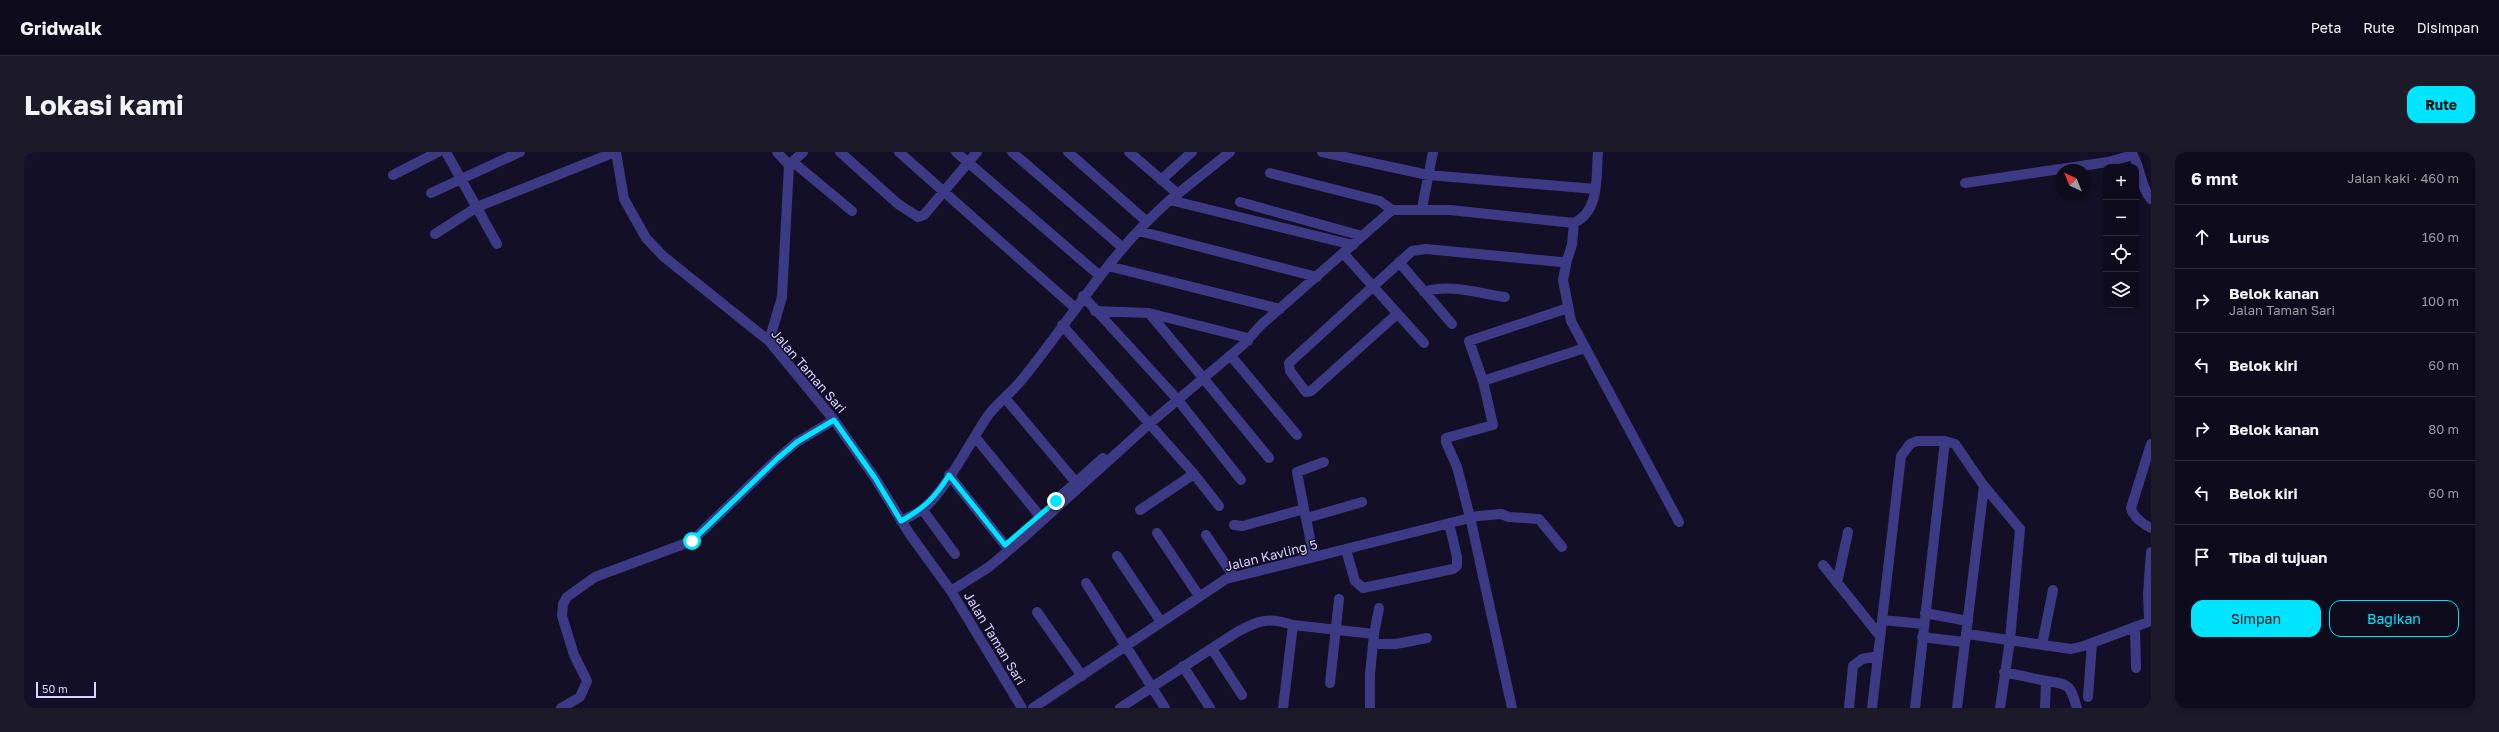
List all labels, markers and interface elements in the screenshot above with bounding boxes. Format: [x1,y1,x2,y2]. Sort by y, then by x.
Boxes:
text: Gridwalk [20,16,102,39]
text: Peta [2311,19,2341,36]
text: Rute [2363,19,2395,36]
text: Disimpan [2417,19,2479,36]
button: Rute [2407,86,2475,123]
text: Lokasi kami [24,88,184,121]
north arrow [2055,164,2091,200]
map controls [2103,164,2139,308]
button: + [2103,164,2139,200]
text: 6 mnt [2191,168,2238,189]
text: Jalan kaki · 460 m [2347,170,2459,186]
button: − [2103,200,2139,236]
icon: ahead [2191,226,2213,248]
text: Lurus [2229,228,2270,246]
text: 160 m [2422,229,2459,245]
button: locate [2103,236,2139,272]
button: layers [2103,272,2139,308]
text: Belok kanan [2229,284,2319,302]
icon: right [2191,290,2213,312]
text: 100 m [2422,293,2459,309]
text: Jalan Taman Sari [2229,302,2335,318]
street label: Jalan Taman Sari [768,326,850,416]
icon: left [2191,354,2213,376]
text: Belok kiri [2229,356,2298,374]
text: 60 m [2428,357,2459,373]
icon: right [2191,418,2213,440]
text: Belok kanan [2229,420,2319,438]
text: 80 m [2428,421,2459,437]
icon: left [2191,482,2213,504]
text: Belok kiri [2229,484,2298,502]
text: 60 m [2428,485,2459,501]
route end [1047,492,1065,510]
route start [683,532,701,550]
street label: Jalan Kavling 5 [1223,536,1319,574]
icon: arrive [2191,546,2213,568]
text: Tiba di tujuan [2229,548,2327,566]
street label: Jalan Taman Sari [961,589,1029,687]
button: Simpan [2191,600,2321,637]
button: Bagikan [2329,600,2459,637]
scale bar [36,680,96,699]
text: 50 m [42,682,68,695]

